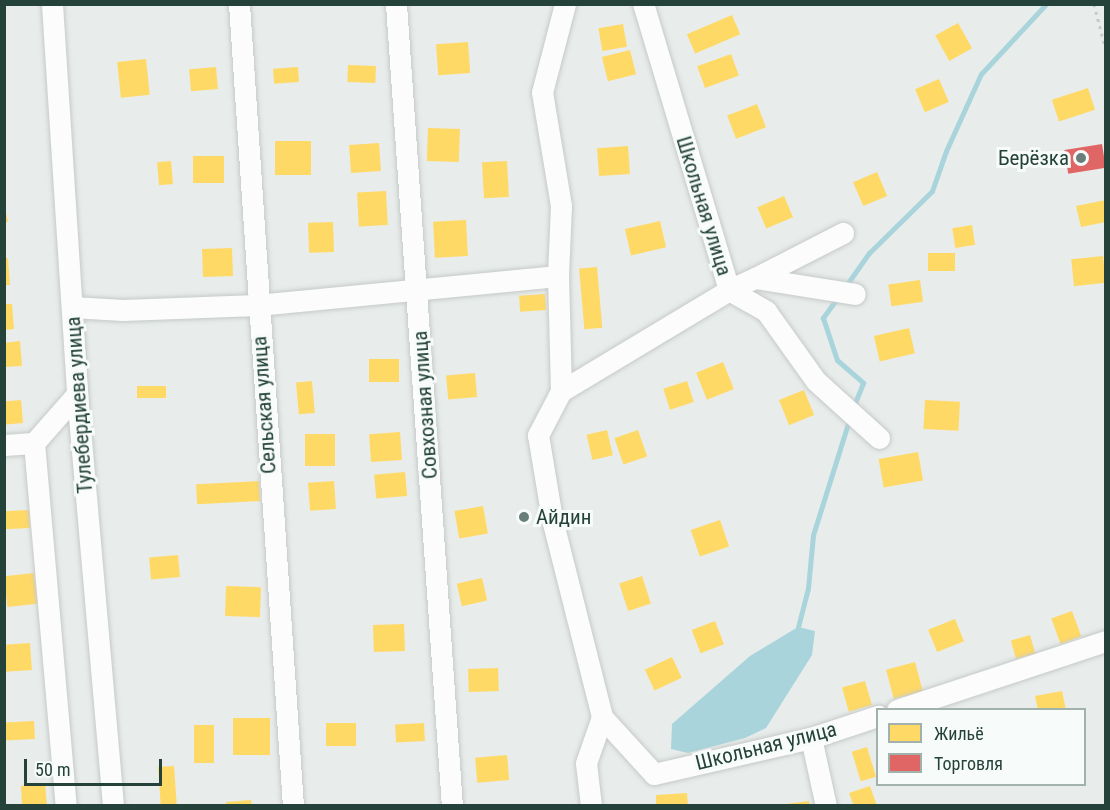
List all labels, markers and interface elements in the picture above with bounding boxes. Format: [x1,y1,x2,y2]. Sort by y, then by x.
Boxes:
street label: Школьная улица [671,133,737,279]
place label: Берёзка [998,145,1069,171]
marker: Берёзка [1074,151,1088,165]
street label: Тулебердиева улица [60,316,98,494]
street label: Совхозная улица [407,330,443,480]
street label: Сельская улица [247,335,281,475]
place label: Айдин [536,504,591,530]
marker: Айдин [517,510,531,524]
legend [876,708,1086,786]
street label: Школьная улица [693,716,839,776]
text: Жильё [934,723,984,744]
scale bar [27,747,165,785]
text: Торговля [934,753,1003,774]
text: 50 m [35,759,70,780]

